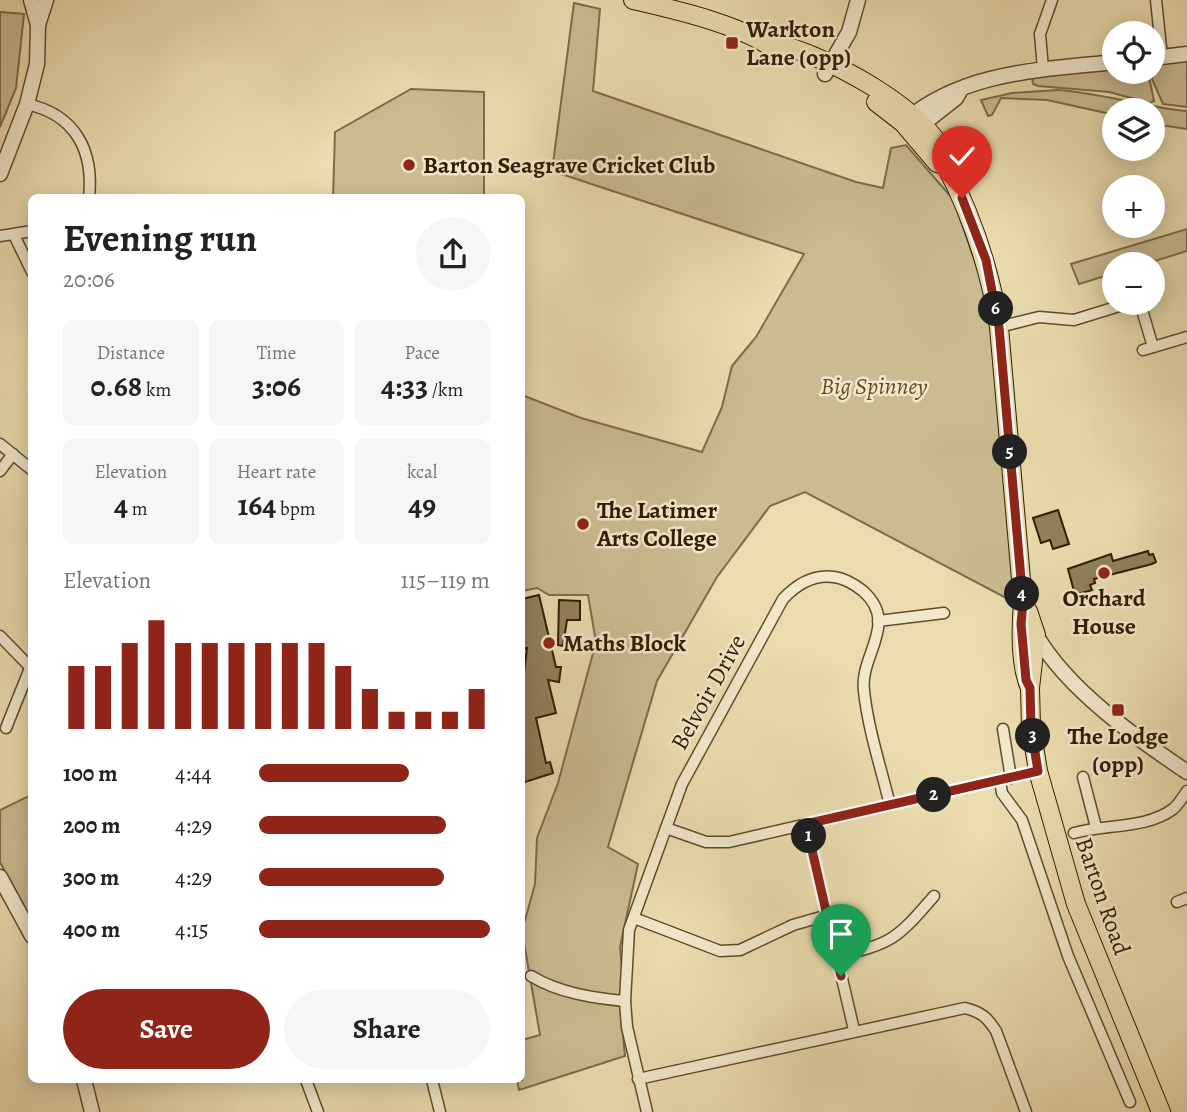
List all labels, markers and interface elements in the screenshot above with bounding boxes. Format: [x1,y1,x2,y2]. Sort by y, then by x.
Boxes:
place label: Warkton Lane (opp) [745,13,851,73]
map controls [1102,21,1165,315]
button: locate [1102,21,1165,84]
marker: Warkton Lane (opp) [724,35,740,51]
button: layers [1102,98,1165,161]
pin [932,126,992,198]
icon: check [943,137,981,175]
place label: Barton Seagrave Cricket Club [423,149,715,181]
marker: Barton Seagrave Cricket Club [401,157,417,173]
button: + [1102,175,1165,238]
text: Evening run [63,212,257,264]
button: share [416,217,490,291]
button: − [1102,252,1165,315]
text: 20:06 [63,264,115,295]
pin: 6 [978,292,1014,326]
text: 6 [991,295,1000,321]
text: Distance [97,340,165,366]
text: Time [257,340,296,366]
text: Pace [405,340,440,366]
text: 0.68 [90,366,142,406]
text: 3:06 [252,366,301,406]
text: 4:33 [381,366,428,406]
park label: Big Spinney [820,370,928,402]
text: km [142,377,171,403]
text: /km [428,377,463,403]
pin: 5 [992,434,1028,470]
text: 5 [1005,438,1014,464]
text: Elevation [94,459,167,485]
text: Heart rate [237,459,316,485]
text: kcal [407,459,437,485]
text: 4 [114,485,128,525]
text: 164 [237,485,276,525]
text: 49 [408,485,436,525]
place label: The Latimer Arts College [596,494,717,554]
text: m [128,496,148,522]
text: bpm [276,496,316,522]
marker: The Latimer Arts College [575,516,591,532]
text: Elevation [63,565,151,596]
text: 115–119 m [401,565,490,596]
marker: Orchard House [1096,565,1112,581]
pin: 4 [1004,576,1040,612]
text: 4 [1017,580,1026,606]
place label: Orchard House [1062,582,1146,642]
place label: Maths Block [563,627,686,659]
street label: Belvoir Drive [663,628,753,756]
marker: Maths Block [541,635,557,651]
marker: The Lodge (opp) [1110,702,1126,718]
pin: 3 [1016,718,1050,754]
place label: The Lodge (opp) [1067,720,1169,780]
text: 3 [1028,722,1037,748]
text: 100 m [63,758,118,789]
text: 4:44 [175,758,212,789]
pin: 2 [916,778,951,812]
text: 2 [929,781,938,807]
text: 200 m [63,810,121,841]
text: 4:29 [175,810,212,841]
pin: 1 [792,818,826,854]
text: 1 [805,822,812,848]
street label: Barton Road [1068,833,1138,959]
text: 300 m [63,862,119,893]
text: 4:29 [175,862,212,893]
pin [811,904,871,976]
text: 400 m [63,914,120,945]
text: 4:15 [175,914,209,945]
icon: arrive [822,915,860,953]
button: Save [63,989,270,1069]
button: Share [284,989,490,1069]

